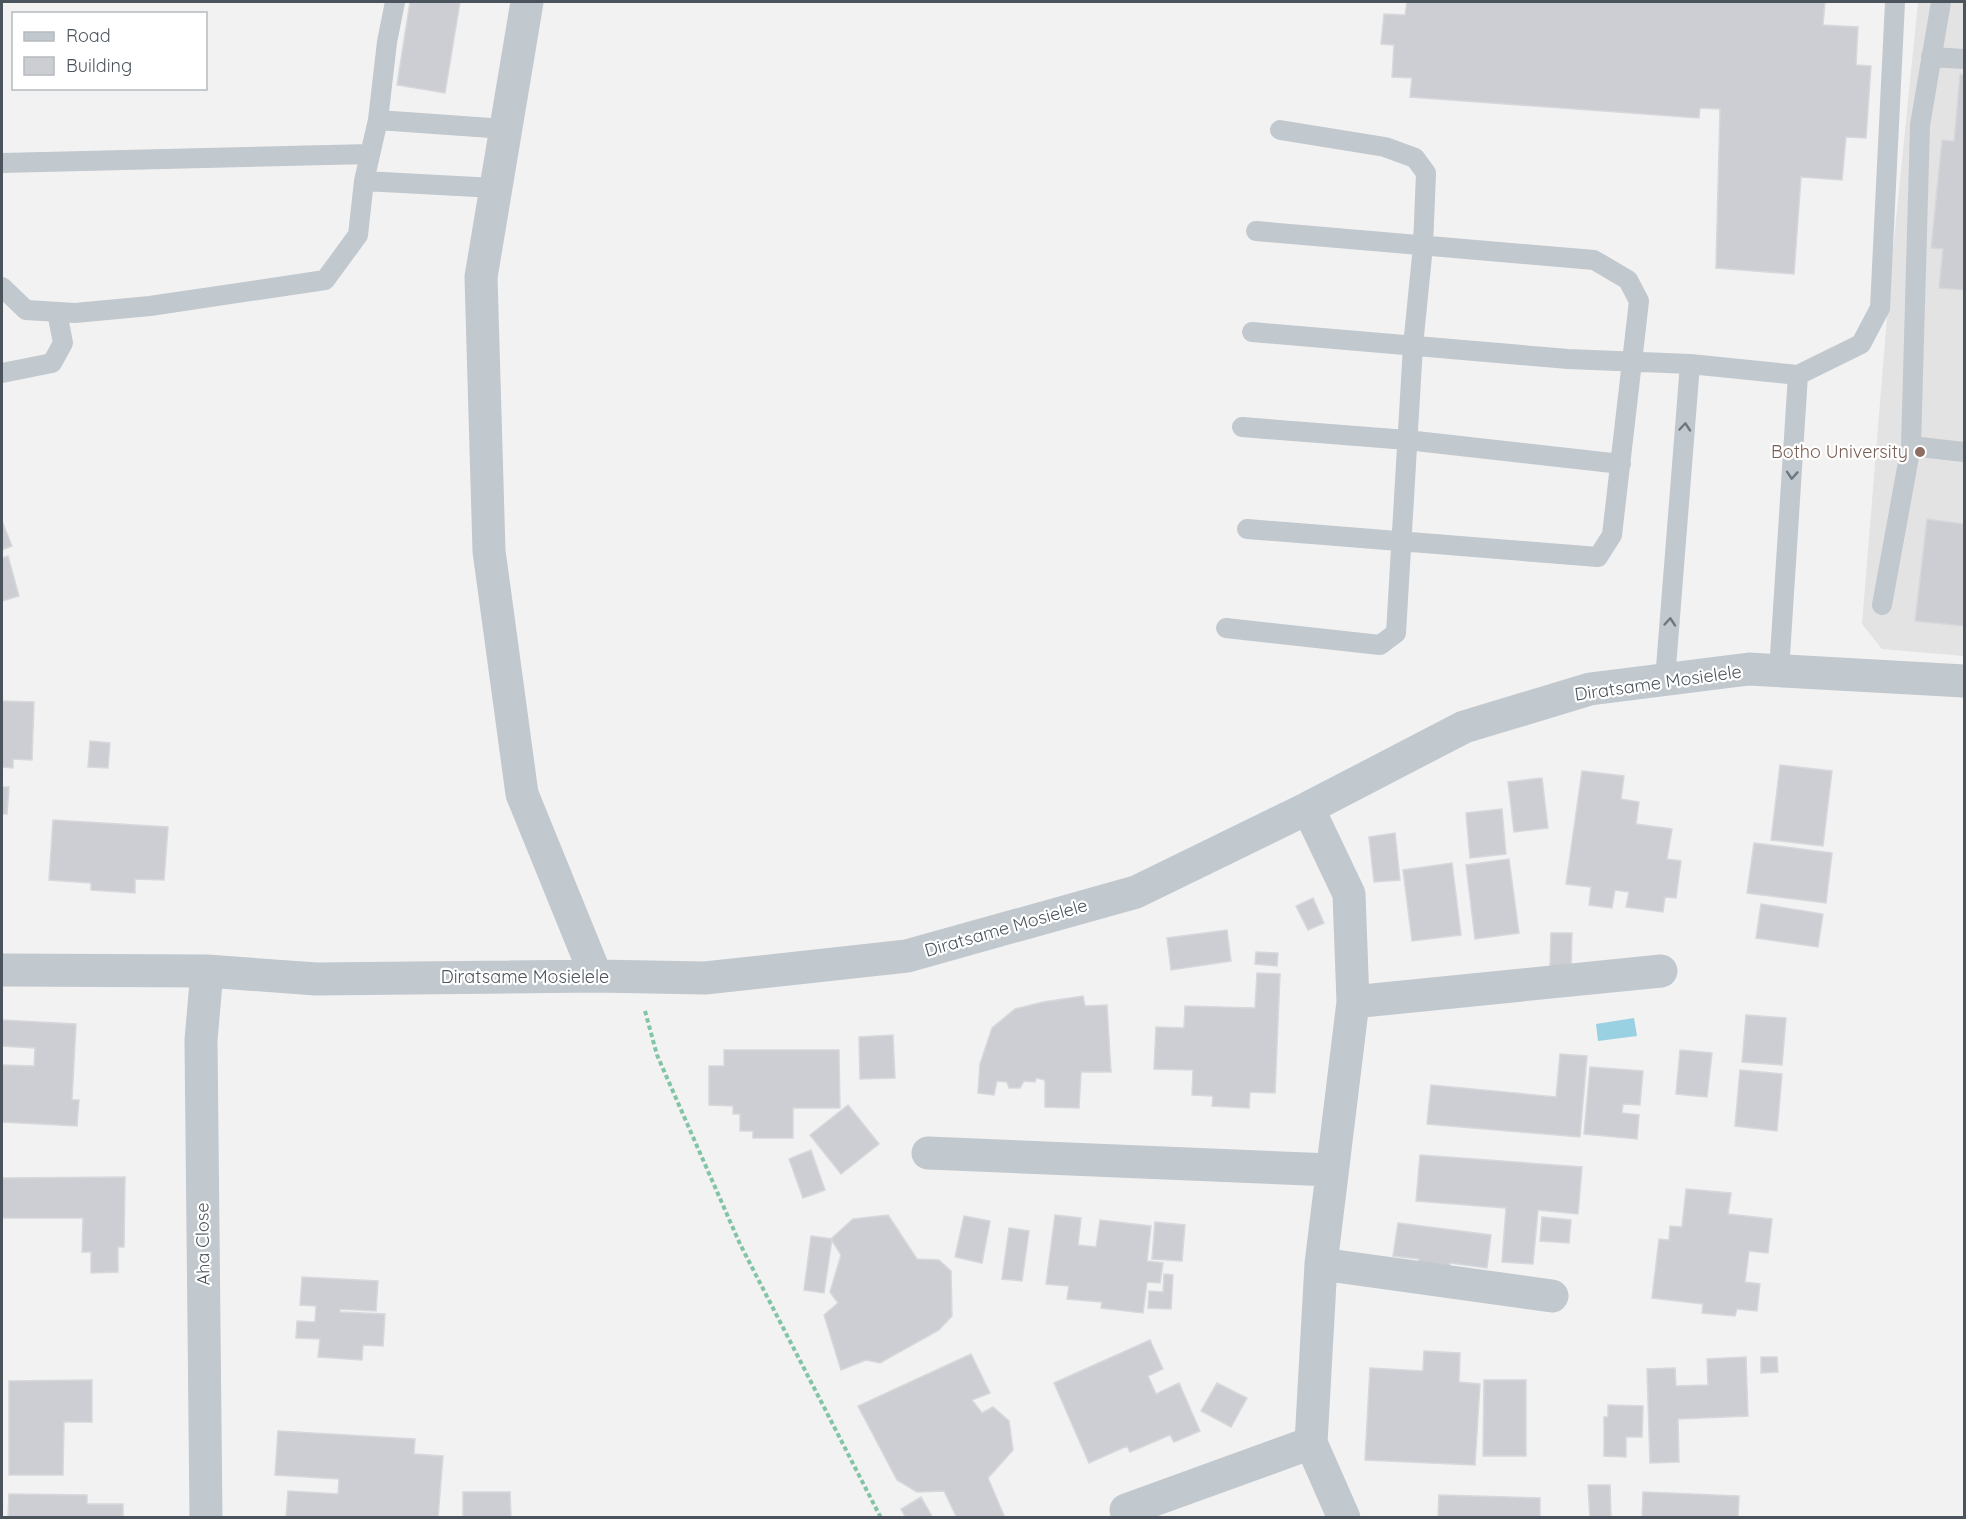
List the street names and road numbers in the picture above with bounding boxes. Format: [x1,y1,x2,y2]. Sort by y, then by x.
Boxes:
street label: Diratsame Mosielele [1573,659,1743,706]
street label: Diratsame Mosielele [922,893,1090,962]
street label: Diratsame Mosielele [441,965,609,988]
street label: Aha Close [190,1202,215,1286]

